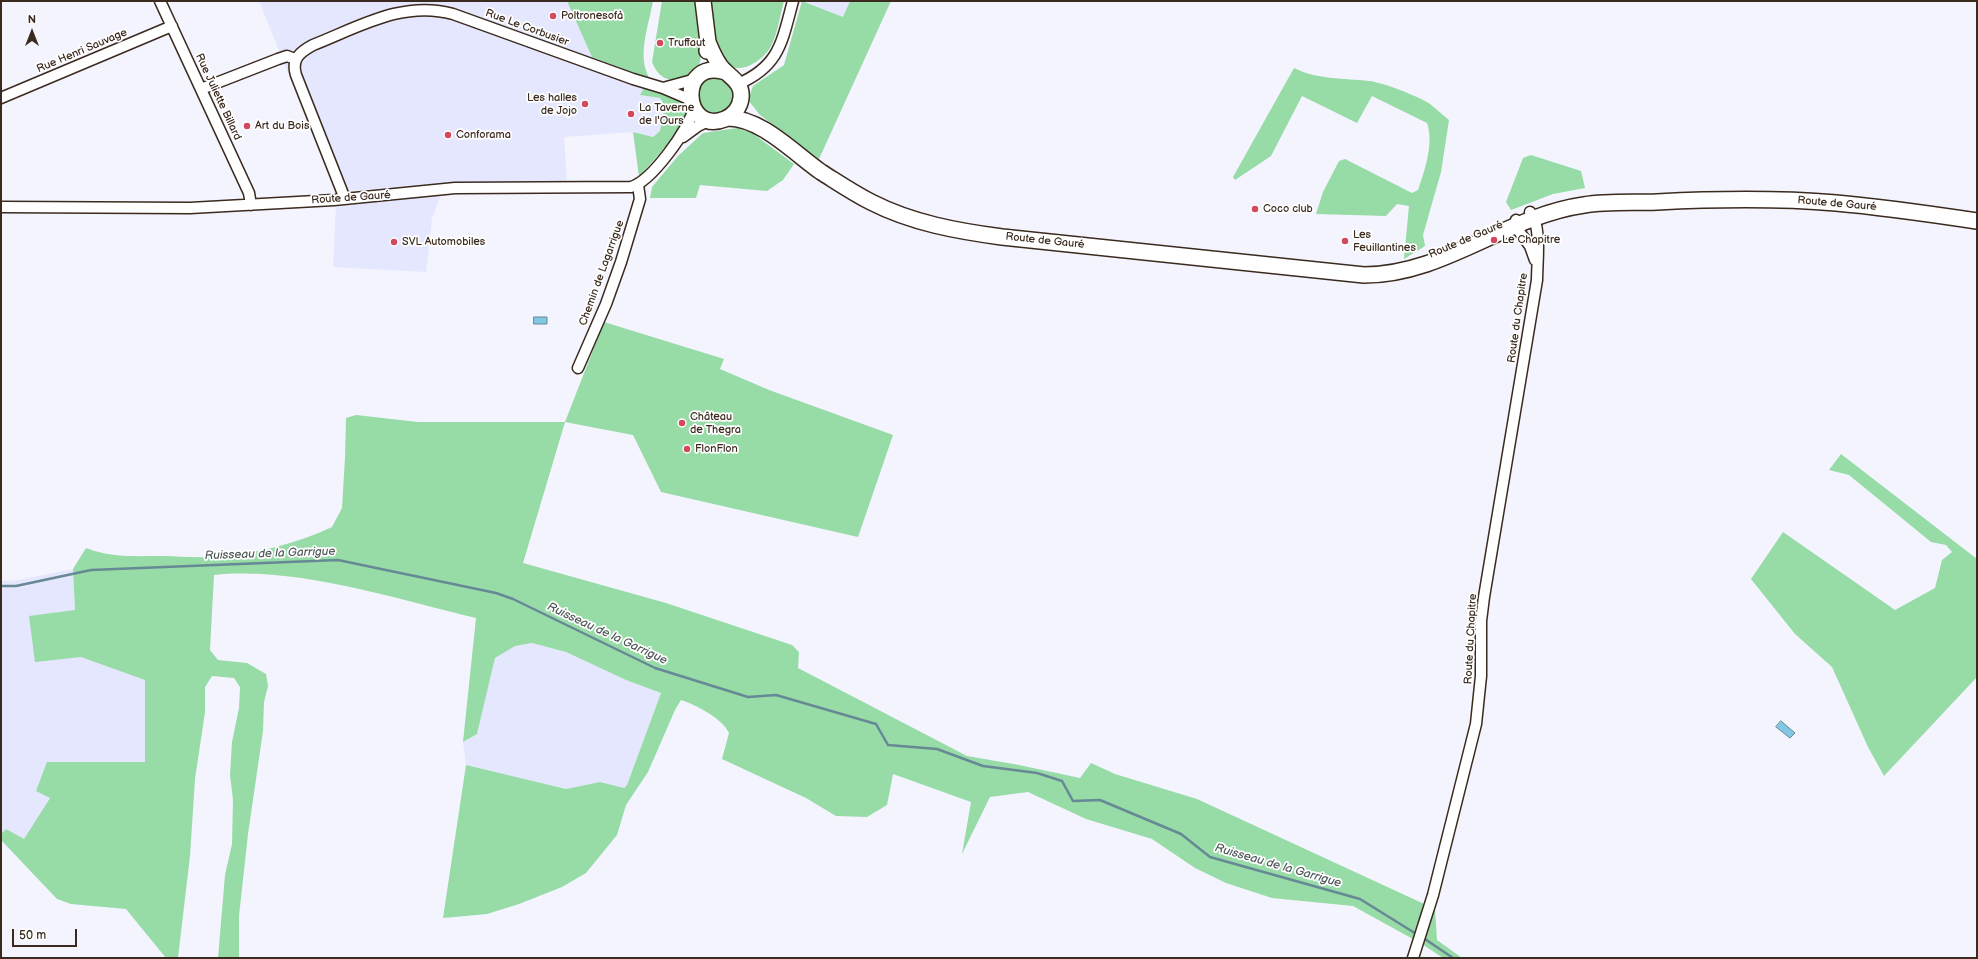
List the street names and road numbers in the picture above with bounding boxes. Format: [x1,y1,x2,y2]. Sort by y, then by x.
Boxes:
street label: Rue Le Corbusier [484,7,570,49]
street label: Rue Henri Sauvage [35,26,129,76]
street label: Rue Juliette Billard [192,52,244,142]
street label: Route de Gauré [311,189,391,207]
street label: Route de Gauré [1797,194,1877,214]
street label: Chemin de Lagarrigue [577,218,627,328]
street label: Route de Gauré [1427,218,1505,262]
street label: Route de Gauré [1005,230,1085,252]
street label: Route du Chapitre [1505,272,1531,364]
street label: Route du Chapitre [1462,593,1480,685]

